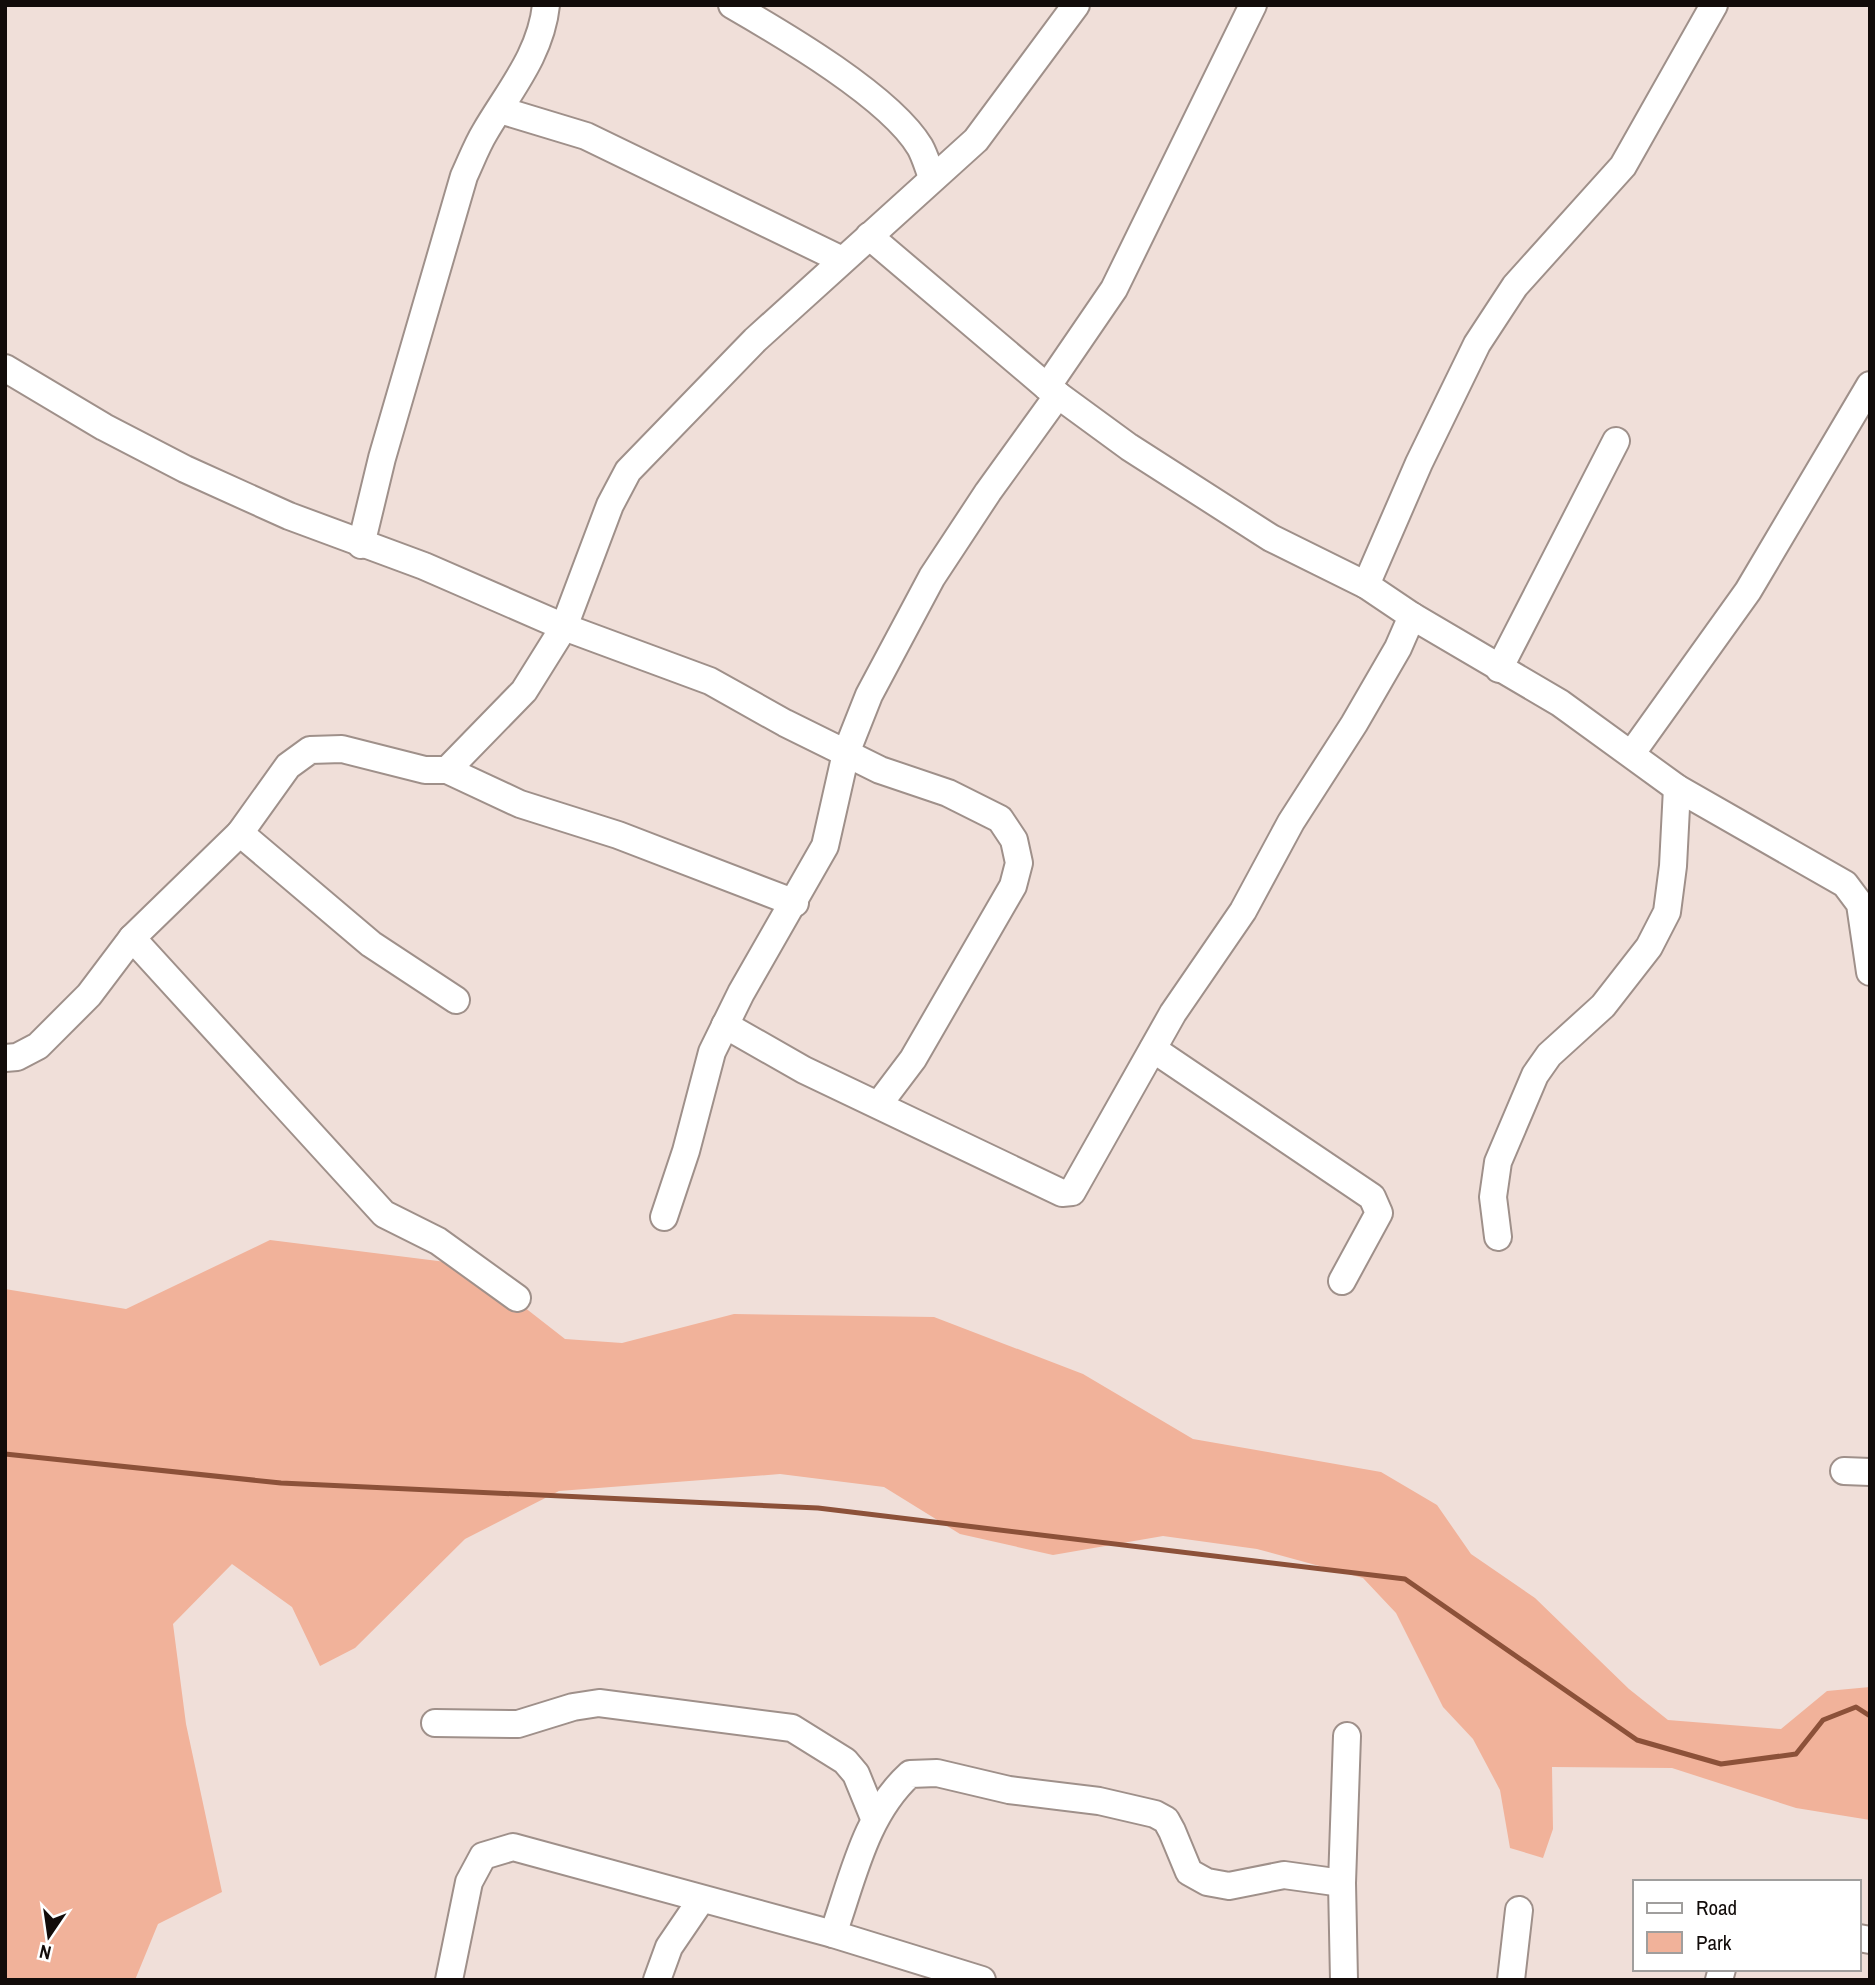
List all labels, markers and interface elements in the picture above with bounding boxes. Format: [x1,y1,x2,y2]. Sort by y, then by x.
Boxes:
legend [1633,1880,1861,1971]
text: Road [1696,1893,1737,1922]
north arrow [14,1901,84,1971]
text: Park [1696,1928,1732,1957]
text: N [37,1939,54,1966]

